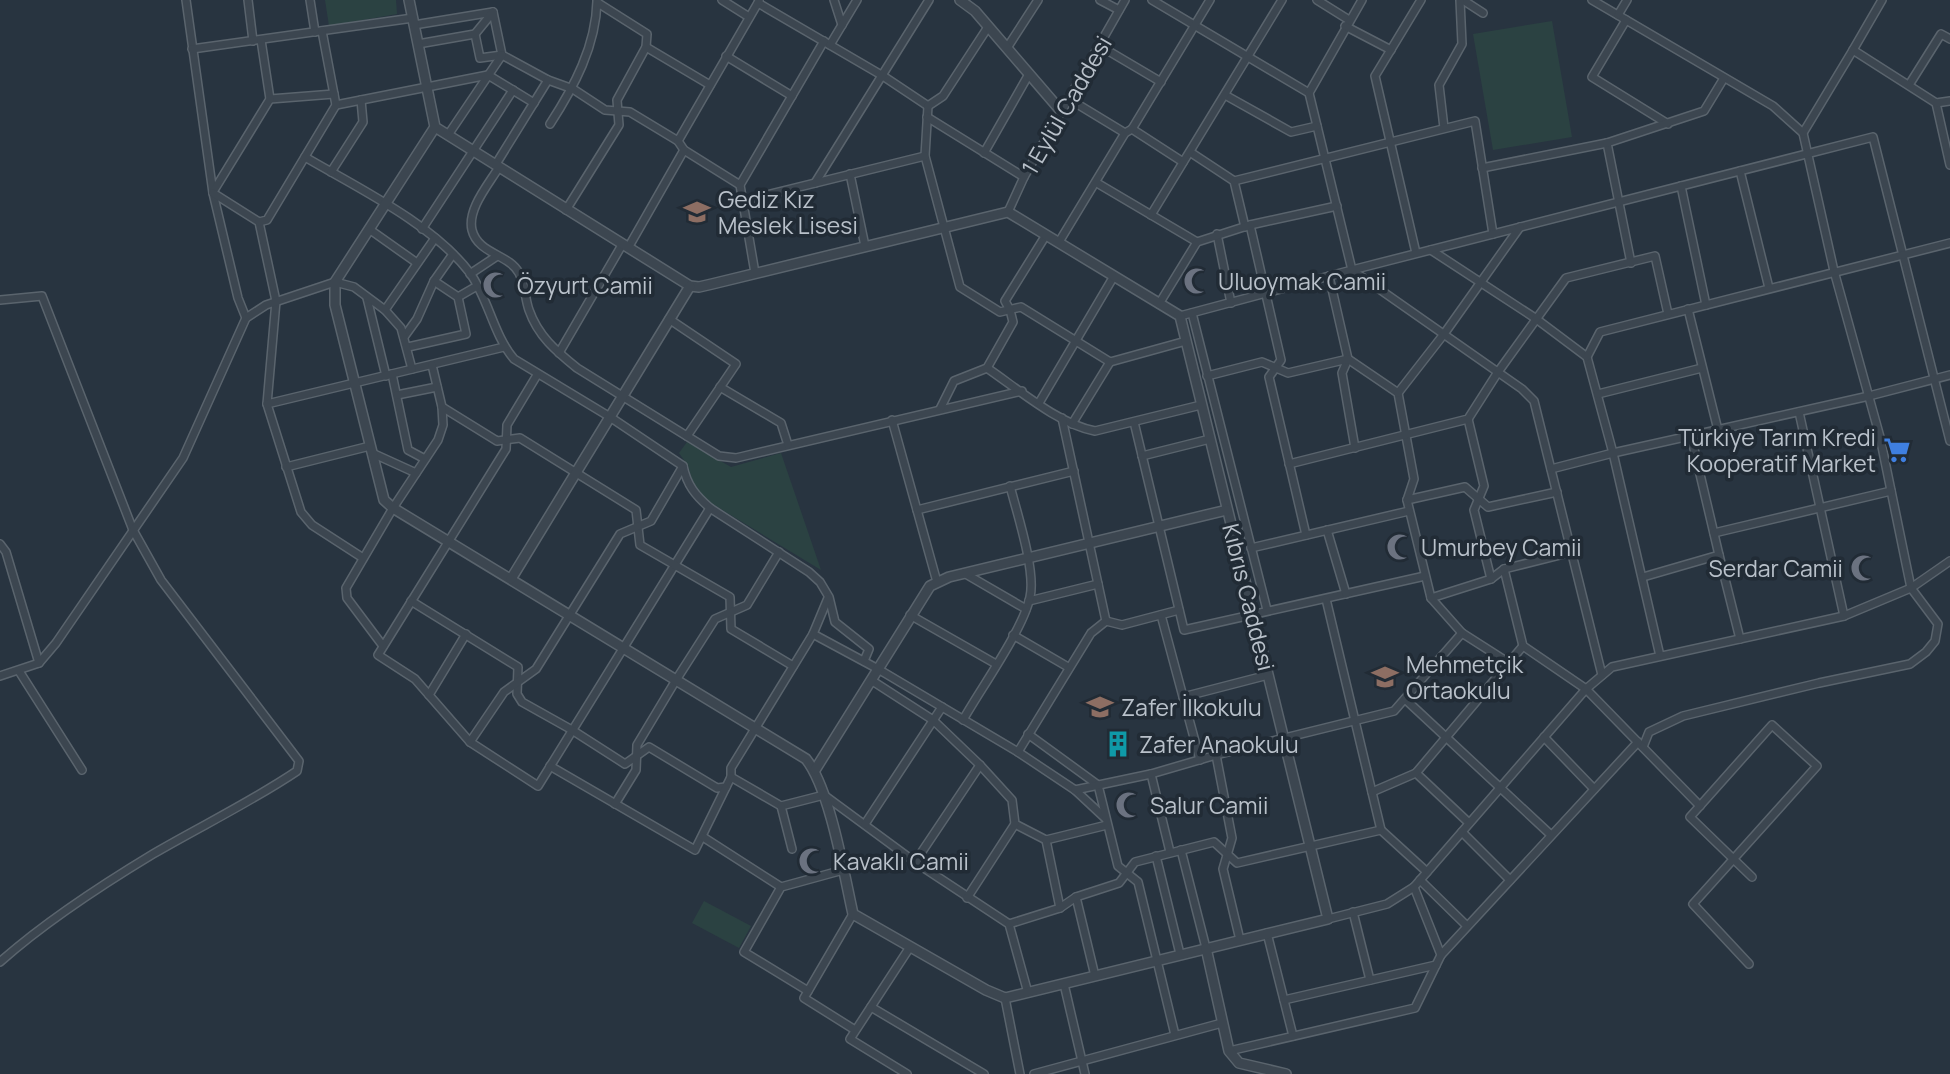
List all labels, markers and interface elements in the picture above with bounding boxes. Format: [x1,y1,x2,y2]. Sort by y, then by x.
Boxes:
street label: 1 Eylül Caddesi [1013,30,1119,180]
place label: Gediz Kız Meslek Lisesi [718,183,858,241]
school or university icon: Gediz Kız Meslek Lisesi [682,197,712,227]
place label: Uluoymak Camii [1218,265,1386,297]
mosque icon: Uluoymak Camii [1182,266,1212,296]
place label: Özyurt Camii [517,269,653,301]
mosque icon: Özyurt Camii [481,270,511,300]
place label: Türkiye Tarım Kredi Kooperatif Market [1678,421,1876,479]
supermarket icon: Türkiye Tarım Kredi Kooperatif Market [1882,435,1912,465]
street label: Kıbrıs Caddesi [1215,520,1283,674]
place label: Umurbey Camii [1421,531,1582,563]
mosque icon: Umurbey Camii [1385,532,1415,562]
place label: Serdar Camii [1709,552,1843,584]
mosque icon: Serdar Camii [1849,553,1879,583]
place label: Mehmetçik Ortaokulu [1406,648,1524,706]
school or university icon: Mehmetçik Ortaokulu [1370,662,1400,692]
place label: Zafer İlkokulu [1121,691,1262,723]
school or university icon: Zafer İlkokulu [1085,692,1115,722]
place label: Zafer Anaokulu [1139,728,1299,760]
building icon: Zafer Anaokulu [1103,729,1133,759]
place label: Salur Camii [1150,789,1268,821]
mosque icon: Salur Camii [1114,790,1144,820]
place label: Kavaklı Camii [833,845,969,877]
mosque icon: Kavaklı Camii [797,846,827,876]

